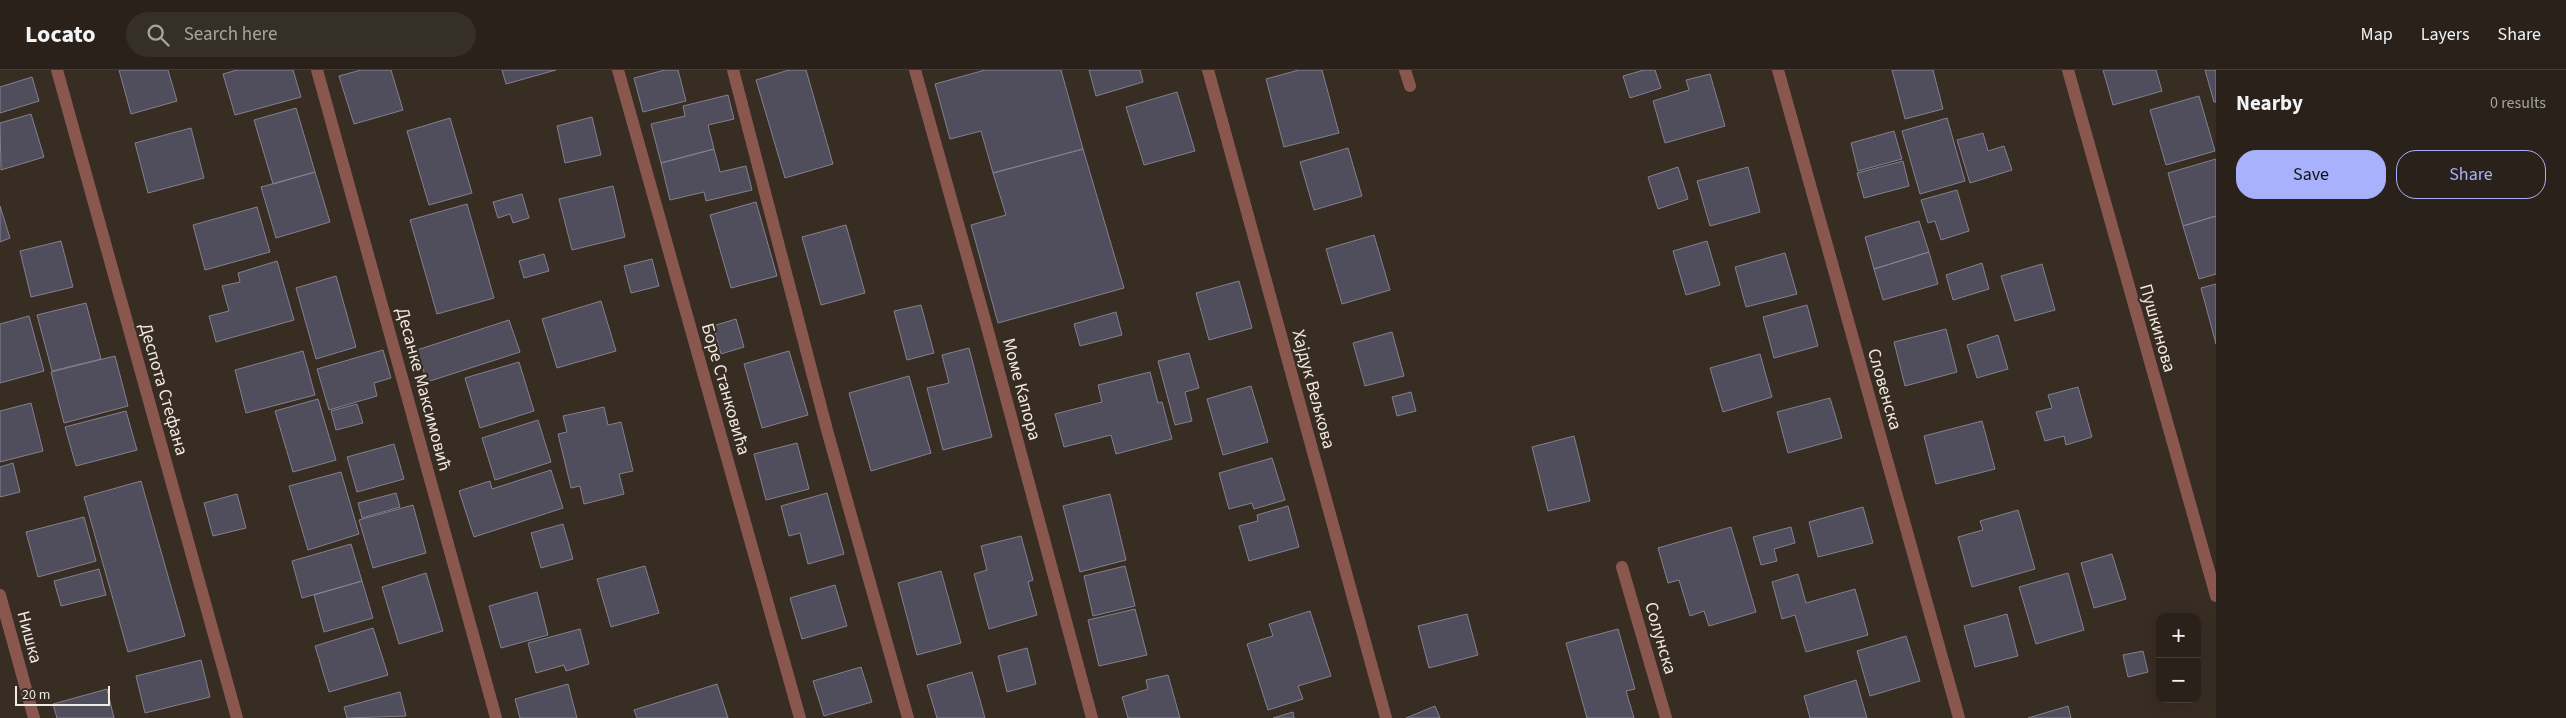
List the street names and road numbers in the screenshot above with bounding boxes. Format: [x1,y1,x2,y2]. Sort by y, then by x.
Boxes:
street label: Пушкинова [2133,281,2182,375]
street label: Десанке Максимовић [390,305,457,474]
street label: Деспота Стефана [133,320,194,458]
street label: Боре Станковића [695,320,756,458]
street label: Хајдук Вељкова [1286,327,1341,451]
street label: Моме Капора [996,335,1047,443]
street label: Словенска [1861,345,1908,433]
street label: Солунска [1638,599,1683,677]
street label: Нишка [11,608,48,666]

